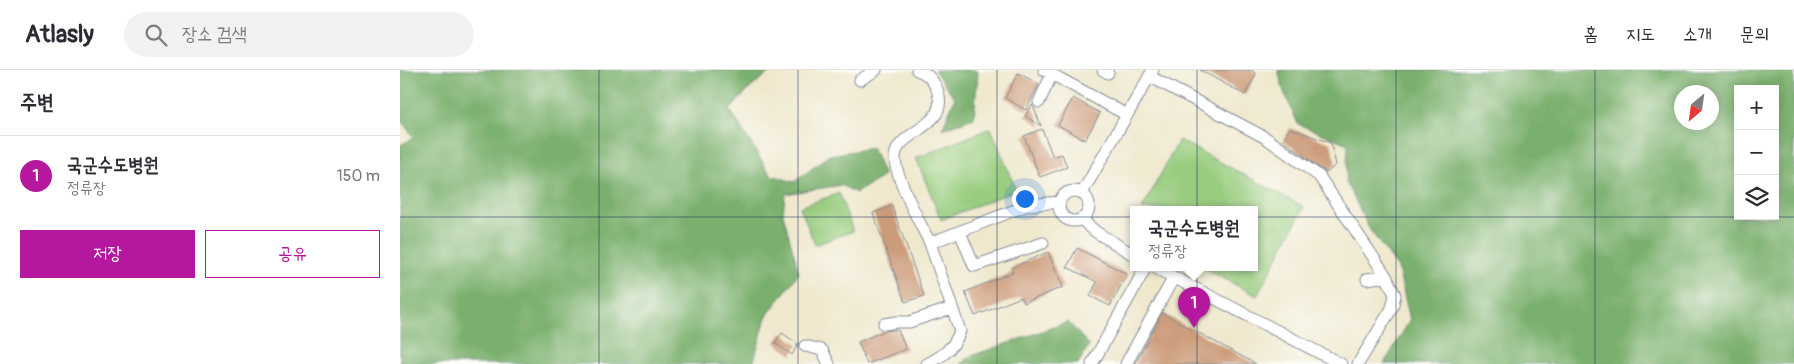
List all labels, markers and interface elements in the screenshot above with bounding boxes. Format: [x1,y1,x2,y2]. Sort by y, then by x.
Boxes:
search box [124,12,474,57]
text: Atlasly [25,20,94,49]
icon: search [142,21,170,49]
text: 장소 검색 [182,22,247,46]
text: 홈 [1584,23,1598,46]
text: 지도 [1626,23,1655,46]
text: 소개 [1683,23,1712,46]
text: 문의 [1740,23,1769,46]
north arrow [1674,85,1719,130]
map controls [1734,85,1779,220]
button: + [1734,85,1779,130]
text: 주변 [20,89,54,116]
button: − [1734,130,1779,175]
text: 국군수도병원 [67,153,159,177]
text: 1 [33,166,39,186]
text: 150 m [336,166,380,186]
button: layers [1734,175,1779,220]
text: 정류장 [67,178,106,198]
your location [1012,186,1038,212]
popup [1130,206,1258,271]
text: 국군수도병원 [1148,216,1240,240]
button: 저장 [20,230,195,278]
button: 공유 [205,230,380,278]
text: 정류장 [1148,241,1187,261]
pin: 1 [1178,287,1210,328]

